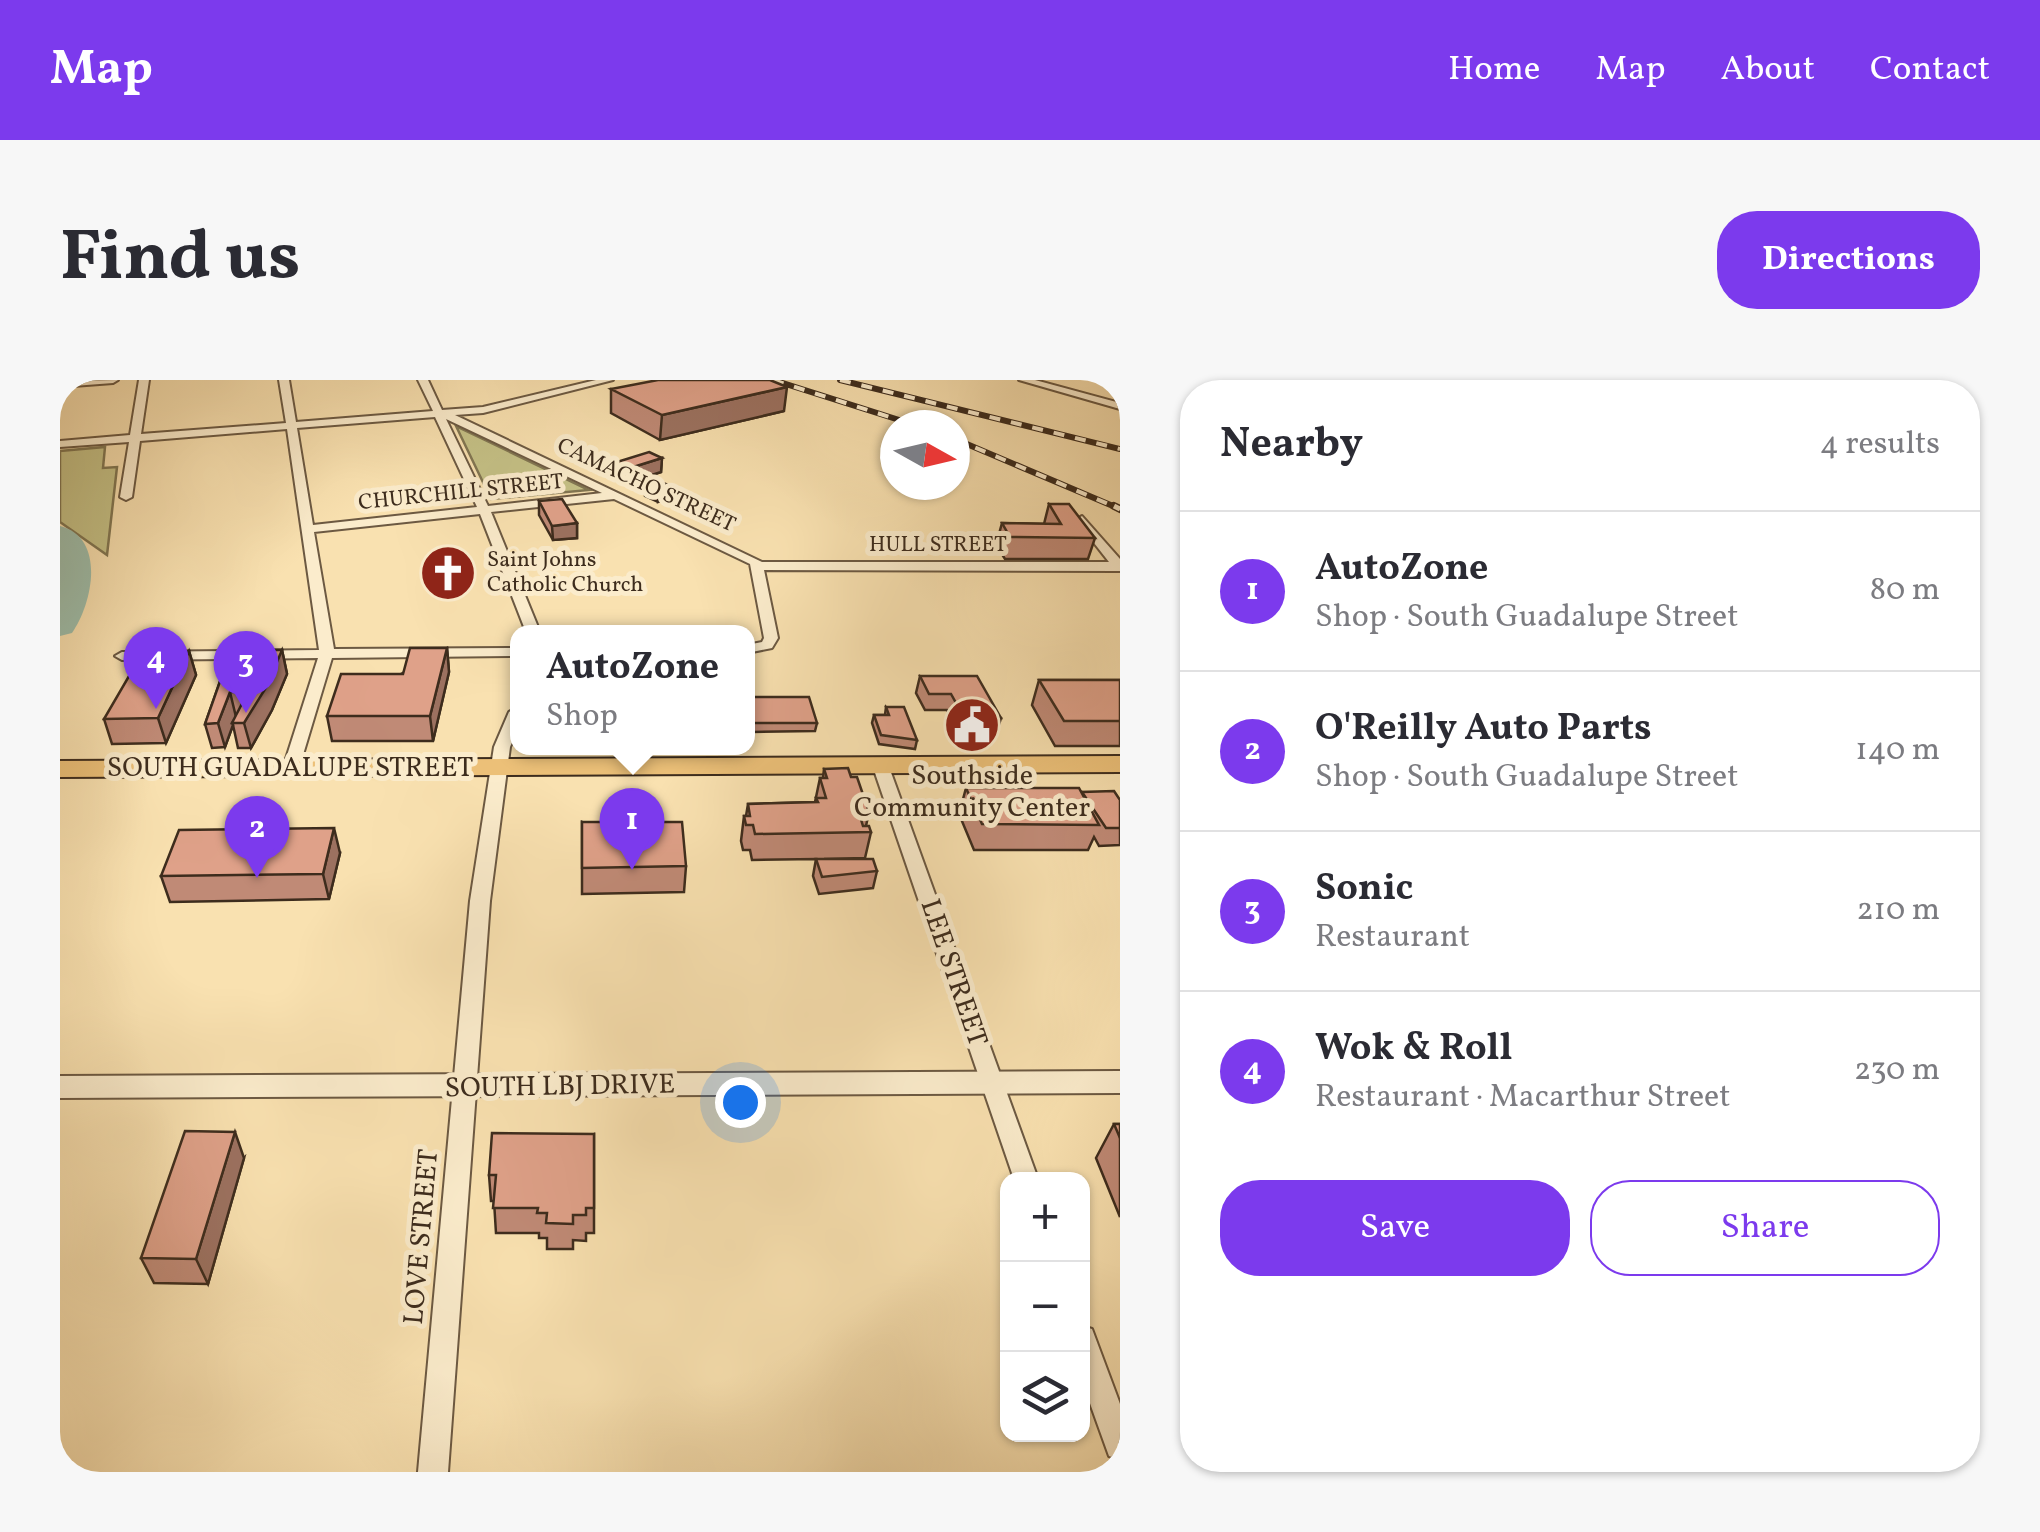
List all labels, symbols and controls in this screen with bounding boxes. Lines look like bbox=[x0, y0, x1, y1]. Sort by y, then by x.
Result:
text: Map bbox=[50, 37, 153, 104]
text: Home bbox=[1448, 46, 1540, 94]
text: Map bbox=[1595, 46, 1666, 94]
text: About bbox=[1721, 46, 1815, 94]
text: Contact bbox=[1870, 46, 1990, 94]
text: Find us bbox=[60, 211, 300, 309]
button: Directions bbox=[1717, 211, 1980, 309]
north arrow bbox=[880, 410, 970, 500]
text: Nearby bbox=[1220, 416, 1363, 475]
text: 4 results bbox=[1820, 423, 1940, 467]
street label: CAMACHO STREET bbox=[552, 431, 741, 541]
street label: CHURCHILL STREET bbox=[357, 467, 565, 519]
street label: HULL STREET bbox=[869, 530, 1007, 561]
church icon: Saint Johns Catholic Church bbox=[418, 543, 478, 603]
text: AutoZone bbox=[1315, 543, 1488, 596]
place label: Saint Johns Catholic Church bbox=[487, 545, 643, 601]
text: 1 bbox=[1246, 569, 1259, 613]
text: 80 m bbox=[1870, 569, 1940, 613]
text: Shop · South Guadalupe Street bbox=[1315, 596, 1738, 640]
popup bbox=[510, 625, 755, 755]
pin: 4 bbox=[124, 626, 188, 709]
pin: 3 bbox=[214, 630, 278, 713]
text: AutoZone bbox=[546, 642, 719, 695]
text: Shop bbox=[546, 695, 618, 739]
public building icon: Southside Community Center bbox=[942, 695, 1002, 755]
text: O'Reilly Auto Parts bbox=[1315, 703, 1652, 756]
text: 2 bbox=[1244, 729, 1261, 773]
text: 140 m bbox=[1855, 729, 1940, 773]
street label: SOUTH GUADALUPE STREET bbox=[107, 749, 473, 788]
text: Shop · South Guadalupe Street bbox=[1315, 756, 1738, 800]
place label: Southside Community Center bbox=[854, 757, 1090, 828]
pin: 1 bbox=[600, 788, 664, 870]
pin: 2 bbox=[224, 796, 290, 878]
text: Sonic bbox=[1315, 863, 1413, 916]
text: 3 bbox=[1244, 889, 1261, 933]
text: 210 m bbox=[1856, 889, 1940, 933]
street label: LEE STREET bbox=[910, 894, 996, 1052]
text: Restaurant bbox=[1315, 916, 1470, 960]
text: Wok & Roll bbox=[1315, 1023, 1512, 1076]
text: 4 bbox=[1243, 1049, 1262, 1093]
text: 230 m bbox=[1854, 1049, 1940, 1093]
street label: SOUTH LBJ DRIVE bbox=[444, 1065, 676, 1109]
text: Restaurant · Macarthur Street bbox=[1315, 1076, 1731, 1120]
your location bbox=[715, 1077, 766, 1128]
street label: LOVE STREET bbox=[395, 1148, 449, 1326]
map controls bbox=[1000, 1172, 1090, 1442]
button: + bbox=[1000, 1172, 1090, 1262]
button: Save bbox=[1220, 1180, 1570, 1276]
button: Share bbox=[1590, 1180, 1940, 1276]
button: − bbox=[1000, 1262, 1090, 1352]
button: layers bbox=[1000, 1352, 1090, 1442]

